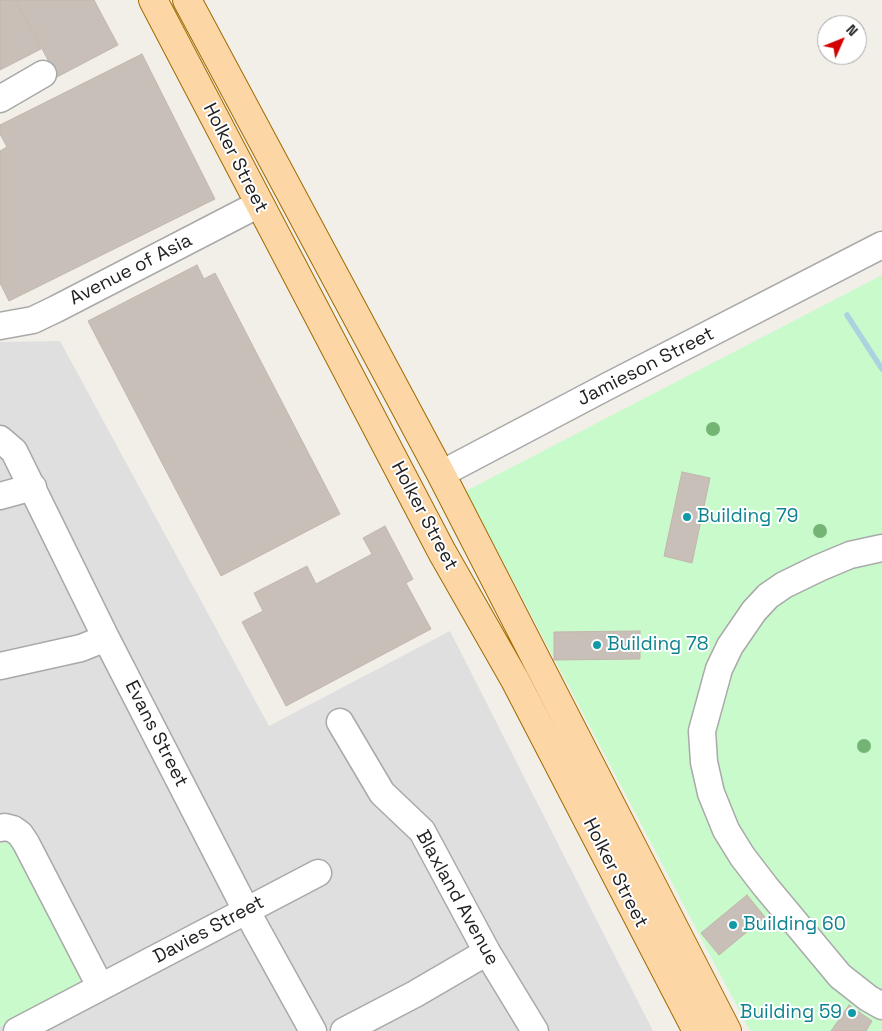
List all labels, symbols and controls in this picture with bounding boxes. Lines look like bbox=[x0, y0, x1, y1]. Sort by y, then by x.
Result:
north arrow bbox=[817, 15, 867, 65]
text: N bbox=[842, 21, 862, 40]
street label: Holker Street bbox=[198, 99, 272, 217]
street label: Avenue of Asia bbox=[66, 229, 196, 311]
street label: Jamieson Street bbox=[574, 323, 718, 411]
street label: Holker Street bbox=[386, 458, 462, 574]
place label: Building 79 bbox=[697, 506, 798, 528]
marker: Building 79 bbox=[681, 511, 693, 523]
place label: Building 78 bbox=[607, 634, 709, 656]
marker: Building 78 bbox=[591, 639, 603, 651]
street label: Evans Street bbox=[119, 677, 193, 791]
street label: Holker Street bbox=[578, 814, 652, 932]
street label: Blaxland Avenue bbox=[410, 827, 504, 969]
street label: Davies Street bbox=[150, 891, 268, 969]
place label: Building 60 bbox=[743, 914, 846, 936]
marker: Building 60 bbox=[727, 919, 739, 931]
place label: Building 59 bbox=[740, 1002, 842, 1024]
marker: Building 59 bbox=[846, 1007, 858, 1019]

